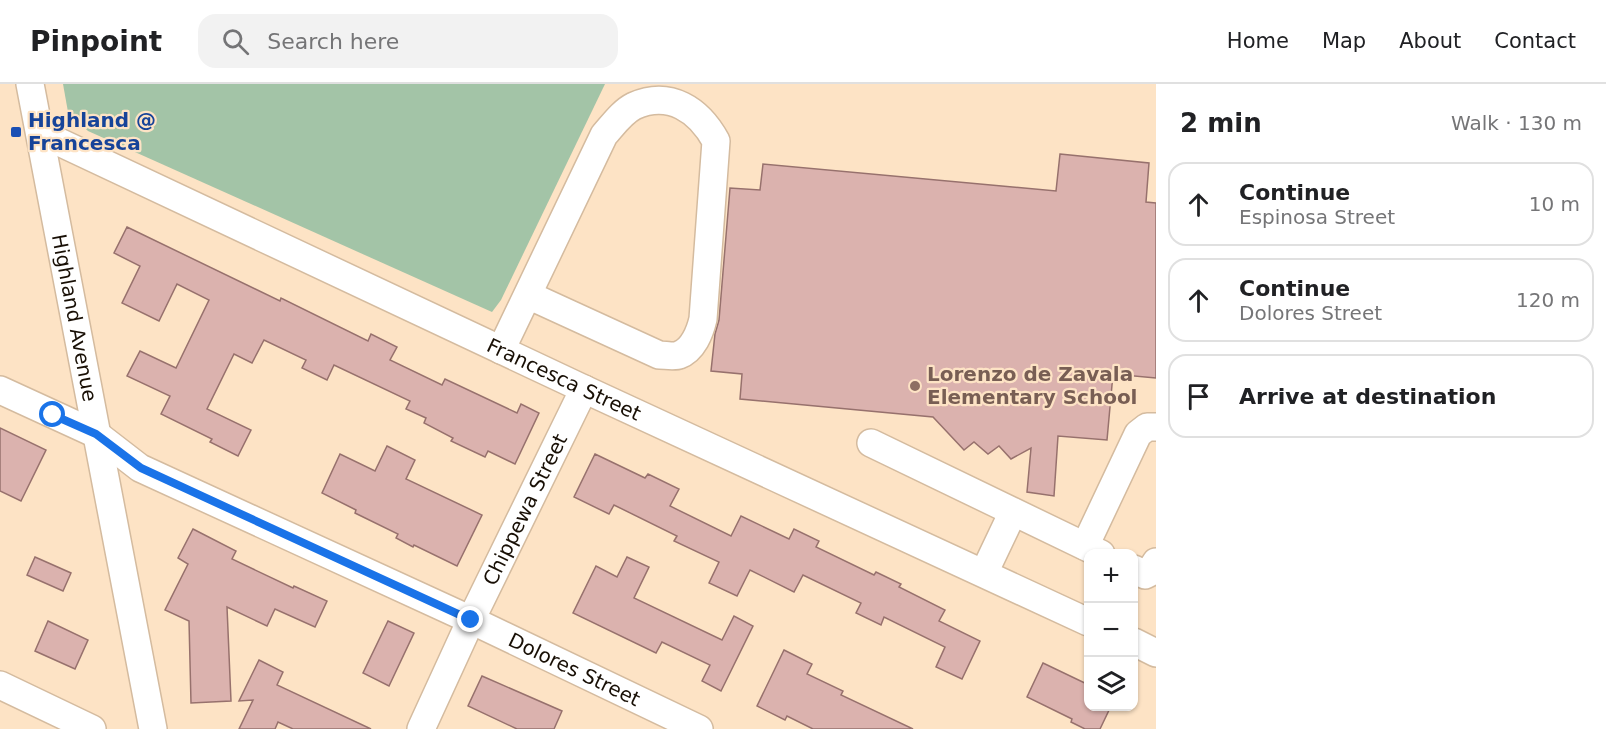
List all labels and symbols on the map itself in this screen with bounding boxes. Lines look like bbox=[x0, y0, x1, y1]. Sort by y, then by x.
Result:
place label: Highland @ Francesca bbox=[28, 108, 156, 155]
marker: Highland @ Francesca bbox=[9, 125, 23, 139]
street label: Highland Avenue bbox=[47, 232, 102, 403]
street label: Francesca Street bbox=[483, 333, 645, 426]
place label: Lorenzo de Zavala Elementary School bbox=[927, 362, 1137, 409]
marker: Lorenzo de Zavala Elementary School bbox=[908, 379, 922, 393]
route start bbox=[39, 401, 65, 427]
street label: Chippewa Street bbox=[478, 430, 572, 589]
route end bbox=[457, 606, 483, 632]
street label: Dolores Street bbox=[505, 628, 644, 711]

